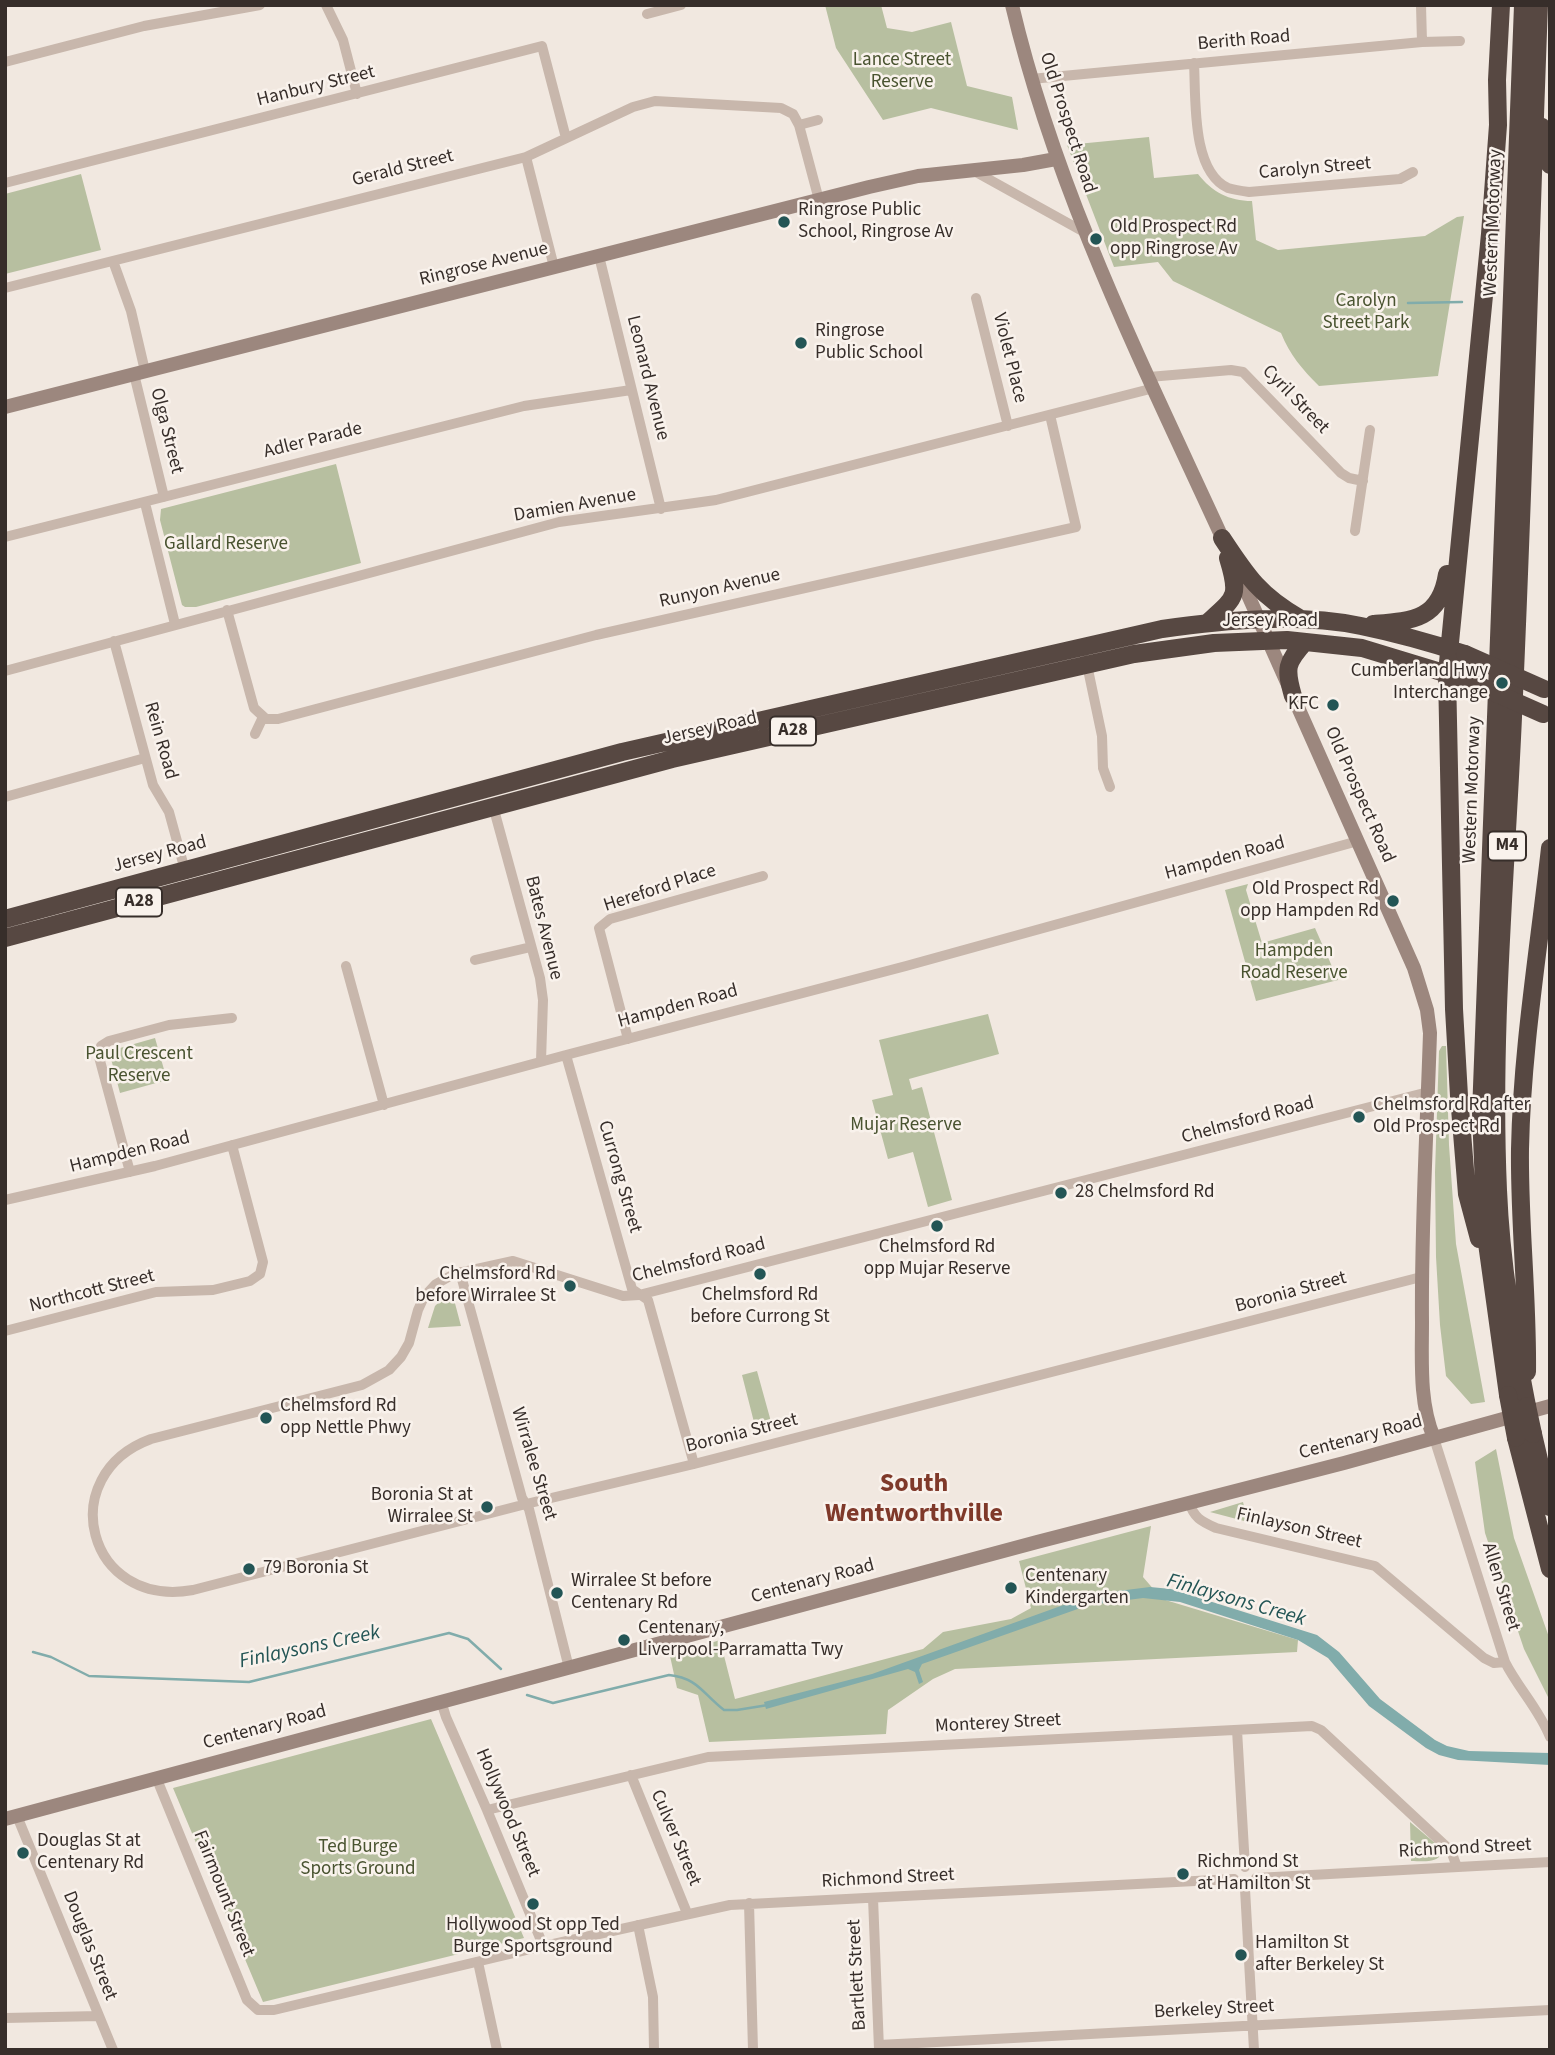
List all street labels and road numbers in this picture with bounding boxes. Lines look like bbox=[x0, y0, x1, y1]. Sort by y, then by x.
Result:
street label: Berith Road bbox=[1197, 26, 1291, 56]
street label: Old Prospect Road bbox=[1034, 50, 1100, 196]
street label: Hanbury Street bbox=[255, 61, 377, 113]
street label: Gerald Street bbox=[350, 145, 456, 193]
street label: Western Motorway bbox=[1480, 149, 1508, 297]
street label: Carolyn Street bbox=[1258, 153, 1372, 185]
street label: Ringrose Avenue bbox=[417, 238, 551, 292]
street label: Violet Place bbox=[987, 311, 1031, 405]
street label: Leonard Avenue bbox=[620, 313, 674, 443]
street label: Cyril Street bbox=[1257, 361, 1333, 439]
street label: Olga Street bbox=[144, 386, 188, 476]
street label: Adler Parade bbox=[261, 418, 365, 464]
street label: Damien Avenue bbox=[512, 484, 638, 528]
street label: Runyon Avenue bbox=[657, 564, 783, 614]
street label: Jersey Road bbox=[1222, 611, 1318, 633]
street label: Rein Road bbox=[138, 700, 182, 782]
street label: Jersey Road bbox=[661, 707, 759, 751]
road number: A28 bbox=[770, 716, 816, 746]
street label: Western Motorway bbox=[1459, 716, 1487, 864]
street label: Old Prospect Road bbox=[1319, 723, 1399, 867]
street label: Jersey Road bbox=[111, 832, 209, 878]
street label: Hampden Road bbox=[1163, 832, 1287, 886]
road number: M4 bbox=[1488, 832, 1526, 860]
street label: Hereford Place bbox=[601, 860, 719, 918]
street label: Bates Avenue bbox=[519, 874, 567, 982]
road number: A28 bbox=[116, 888, 162, 917]
street label: Hampden Road bbox=[616, 980, 740, 1034]
street label: Chelmsford Road bbox=[1179, 1092, 1317, 1150]
street label: Currong Street bbox=[592, 1118, 646, 1236]
street label: Hampden Road bbox=[67, 1127, 193, 1179]
street label: Chelmsford Road bbox=[630, 1233, 768, 1289]
street label: Northcott Street bbox=[27, 1265, 157, 1319]
street label: Boronia Street bbox=[1233, 1267, 1349, 1319]
street label: Wirralee Street bbox=[505, 1405, 561, 1523]
street label: Boronia Street bbox=[684, 1409, 800, 1459]
street label: Centenary Road bbox=[1297, 1411, 1425, 1465]
street label: Finlayson Street bbox=[1234, 1504, 1364, 1554]
street label: Allen Street bbox=[1476, 1540, 1524, 1634]
street label: Centenary Road bbox=[749, 1555, 877, 1609]
street label: Centenary Road bbox=[201, 1701, 329, 1755]
street label: Monterey Street bbox=[934, 1709, 1062, 1739]
street label: Hollywood Street bbox=[470, 1745, 544, 1881]
street label: Culver Street bbox=[645, 1787, 705, 1889]
street label: Fairmount Street bbox=[187, 1828, 259, 1960]
street label: Richmond Street bbox=[1398, 1834, 1532, 1864]
street label: Richmond Street bbox=[821, 1864, 955, 1894]
street label: Douglas Street bbox=[57, 1888, 121, 2004]
street label: Bartlett Street bbox=[844, 1919, 872, 2031]
street label: Berkeley Street bbox=[1153, 1995, 1275, 2025]

